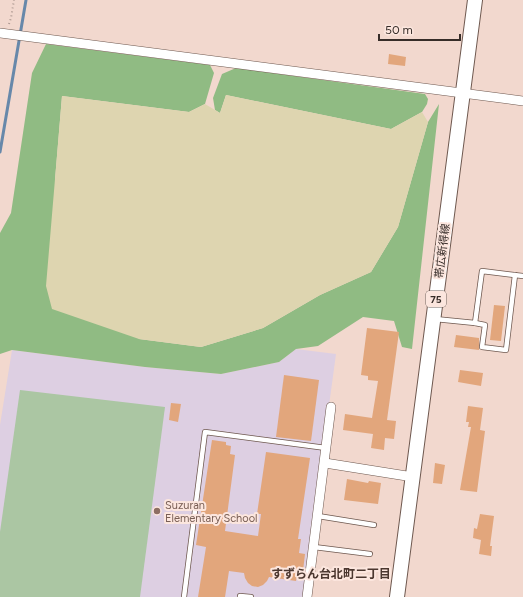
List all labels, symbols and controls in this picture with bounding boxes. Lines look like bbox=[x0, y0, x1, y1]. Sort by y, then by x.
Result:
scale bar bbox=[379, 16, 460, 42]
text: 50 m bbox=[385, 23, 413, 37]
street label: 帯広新得線 bbox=[433, 223, 452, 279]
road number: 75 bbox=[426, 291, 446, 307]
place label: Suzuran Elementary School bbox=[165, 499, 257, 525]
marker: Suzuran Elementary School bbox=[152, 506, 162, 516]
district label: すずらん台北町二丁目 bbox=[271, 567, 391, 581]

